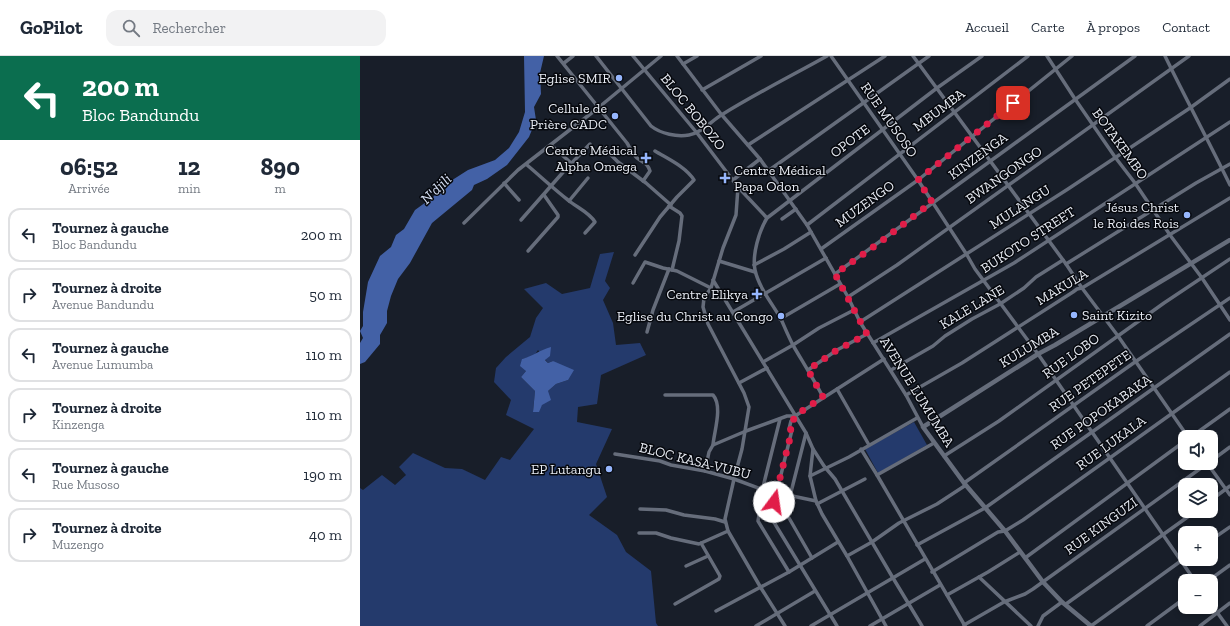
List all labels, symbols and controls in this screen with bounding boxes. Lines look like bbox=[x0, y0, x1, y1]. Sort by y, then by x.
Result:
search box bbox=[106, 10, 386, 46]
text: GoPilot bbox=[20, 16, 82, 39]
icon: search bbox=[120, 17, 142, 39]
text: Rechercher bbox=[152, 19, 226, 37]
text: Accueil bbox=[965, 19, 1009, 36]
text: Carte bbox=[1031, 19, 1065, 36]
text: À propos bbox=[1087, 19, 1140, 36]
text: Contact bbox=[1162, 19, 1210, 36]
text: 200 m bbox=[82, 70, 159, 103]
place label: Eglise SMIR bbox=[539, 70, 611, 87]
street label: BLOC BOBOZO bbox=[657, 70, 729, 154]
icon: left bbox=[16, 72, 68, 124]
marker: Eglise SMIR bbox=[614, 73, 624, 83]
street label: RUE MUSOSO bbox=[857, 79, 921, 161]
street label: MBUMBA bbox=[910, 84, 969, 135]
pin bbox=[996, 86, 1030, 120]
icon: arrive bbox=[1002, 92, 1024, 114]
place label: Cellule de Prière CADC bbox=[530, 100, 607, 133]
text: Bloc Bandundu bbox=[82, 104, 199, 126]
street label: BOTAKEMBO bbox=[1088, 105, 1152, 183]
marker: Cellule de Prière CADC bbox=[610, 111, 620, 121]
street label: OPOTE bbox=[827, 121, 873, 161]
street label: KINZENGA bbox=[945, 128, 1012, 183]
place label: Centre Médical Alpha Omega bbox=[545, 142, 637, 175]
street label: BWANGONGO bbox=[962, 142, 1046, 208]
text: 06:52 bbox=[60, 152, 118, 181]
text: 12 bbox=[178, 152, 201, 181]
text: 890 bbox=[260, 152, 300, 181]
marker: Centre Médical Alpha Omega bbox=[640, 152, 652, 164]
place label: Centre Médical Papa Odon bbox=[734, 162, 826, 195]
water label: N'djili bbox=[417, 170, 455, 208]
marker: Centre Médical Papa Odon bbox=[719, 172, 731, 184]
street label: MUZENGO bbox=[832, 177, 898, 231]
text: Arrivée bbox=[68, 181, 110, 196]
text: min bbox=[178, 181, 200, 196]
text: m bbox=[275, 181, 286, 196]
street label: MULANGU bbox=[986, 181, 1054, 233]
place label: Jésus Christ le Roi des Rois bbox=[1093, 199, 1180, 232]
street label: BUKOTO STREET bbox=[978, 203, 1079, 277]
marker: Jésus Christ le Roi des Rois bbox=[1182, 210, 1192, 220]
text: Tournez à gauche bbox=[52, 219, 169, 237]
icon: left bbox=[18, 224, 40, 246]
text: 200 m bbox=[301, 226, 342, 244]
text: Bloc Bandundu bbox=[52, 237, 137, 252]
street label: MAKULA bbox=[1033, 265, 1092, 309]
text: Tournez à droite bbox=[52, 279, 162, 297]
street label: KALE LANE bbox=[937, 281, 1007, 333]
icon: right bbox=[18, 284, 40, 306]
text: 50 m bbox=[309, 286, 342, 304]
place label: Centre Elikya bbox=[666, 286, 748, 303]
marker: Centre Elikya bbox=[751, 288, 763, 300]
text: Avenue Bandundu bbox=[52, 297, 154, 312]
place label: Saint Kizito bbox=[1082, 307, 1152, 324]
place label: Eglise du Christ au Congo bbox=[617, 308, 773, 325]
marker: Saint Kizito bbox=[1069, 310, 1079, 320]
marker: Eglise du Christ au Congo bbox=[776, 311, 786, 321]
street label: KULUMBA bbox=[996, 322, 1062, 371]
street label: RUE LOBO bbox=[1039, 330, 1103, 382]
street label: AVENUE LUMUMBA bbox=[876, 334, 958, 451]
text: Tournez à gauche bbox=[52, 339, 169, 357]
icon: left bbox=[18, 344, 40, 366]
text: 110 m bbox=[305, 346, 342, 364]
street label: RUE PETEPETE bbox=[1046, 346, 1134, 416]
text: Avenue Lumumba bbox=[52, 357, 153, 372]
street label: RUE POPOKABAKA bbox=[1047, 370, 1156, 453]
text: Tournez à droite bbox=[52, 399, 162, 417]
icon: right bbox=[18, 404, 40, 426]
text: 110 m bbox=[305, 406, 342, 424]
street label: RUE LUKALA bbox=[1073, 411, 1150, 474]
text: Kinzenga bbox=[52, 417, 104, 432]
map controls bbox=[1178, 430, 1218, 614]
button: sound bbox=[1178, 430, 1218, 470]
street label: BLOC KASA-VUBU bbox=[638, 439, 752, 483]
text: Tournez à gauche bbox=[52, 459, 169, 477]
place label: EP Lutangu bbox=[531, 461, 601, 478]
icon: left bbox=[18, 464, 40, 486]
marker: EP Lutangu bbox=[604, 464, 614, 474]
text: 190 m bbox=[303, 466, 342, 484]
text: Rue Musoso bbox=[52, 477, 120, 492]
button: layers bbox=[1178, 478, 1218, 518]
position arrow bbox=[753, 481, 795, 523]
street label: RUE KINGUZI bbox=[1061, 494, 1141, 558]
text: Tournez à droite bbox=[52, 519, 162, 537]
icon: right bbox=[18, 524, 40, 546]
text: 40 m bbox=[309, 526, 342, 544]
button: + bbox=[1178, 526, 1218, 566]
text: Muzengo bbox=[52, 537, 104, 552]
button: − bbox=[1178, 574, 1218, 614]

